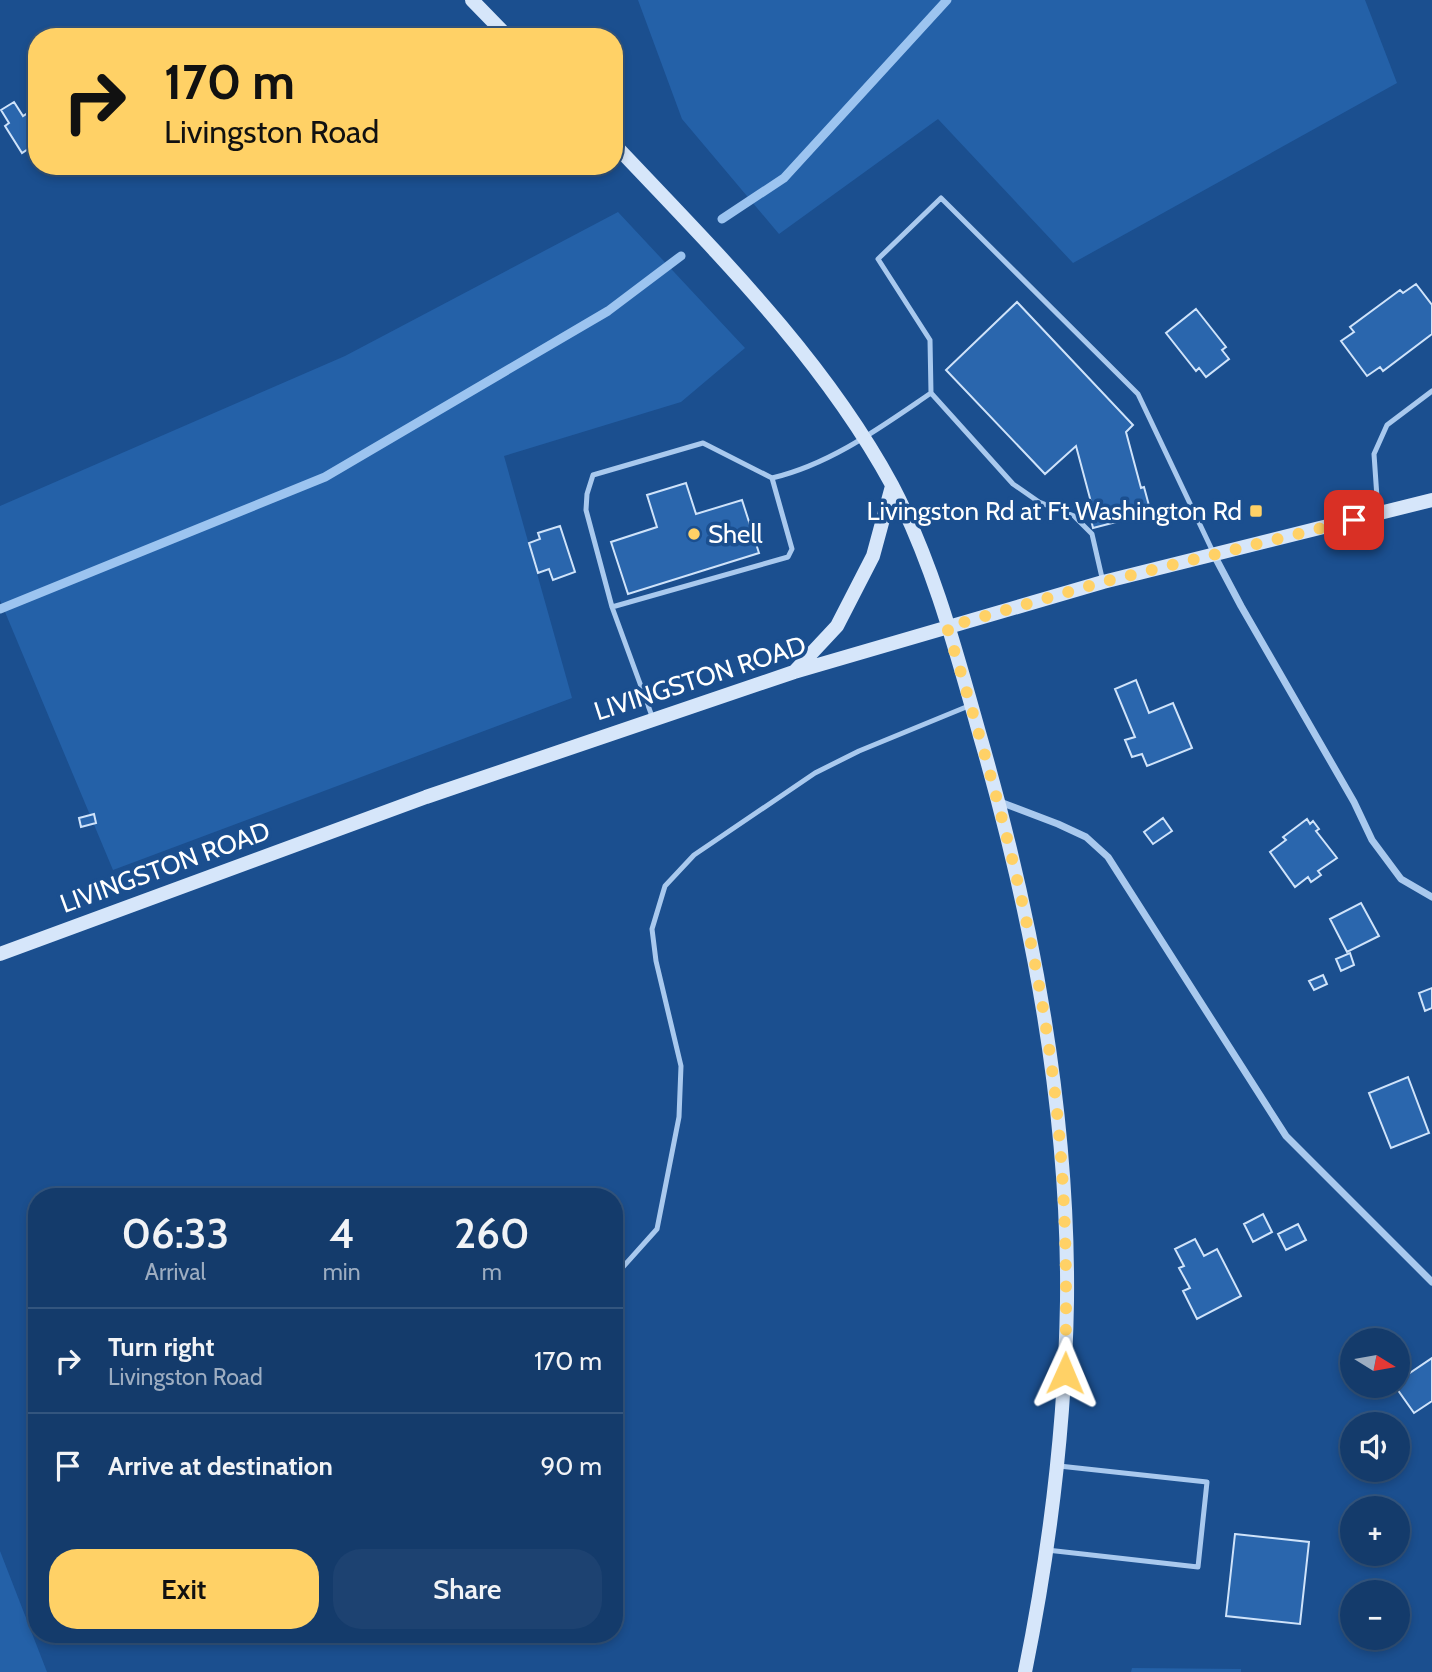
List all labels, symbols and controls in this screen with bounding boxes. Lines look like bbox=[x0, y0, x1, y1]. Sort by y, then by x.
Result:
text: 170 m bbox=[164, 52, 295, 111]
icon: right bbox=[49, 56, 140, 147]
text: Livingston Road bbox=[164, 112, 379, 151]
pin bbox=[1324, 490, 1384, 550]
place label: Livingston Rd at Ft Washington Rd bbox=[866, 495, 1242, 527]
icon: arrive bbox=[1335, 501, 1373, 539]
marker: Livingston Rd at Ft Washington Rd bbox=[1248, 503, 1264, 519]
place label: Shell bbox=[708, 518, 763, 550]
marker: Shell bbox=[686, 526, 702, 542]
street label: LIVINGSTON ROAD bbox=[590, 629, 810, 727]
street label: LIVINGSTON ROAD bbox=[56, 814, 274, 920]
text: 06:33 bbox=[122, 1207, 229, 1259]
text: 4 bbox=[329, 1207, 354, 1259]
text: 260 bbox=[454, 1207, 529, 1259]
text: Arrival bbox=[145, 1258, 206, 1286]
text: min bbox=[323, 1258, 361, 1286]
text: m bbox=[482, 1258, 502, 1286]
north arrow bbox=[1340, 1328, 1410, 1398]
map controls bbox=[1340, 1328, 1410, 1650]
text: Turn right bbox=[108, 1331, 214, 1363]
position arrow bbox=[1028, 1336, 1102, 1410]
icon: right bbox=[49, 1342, 87, 1380]
text: 170 m bbox=[534, 1345, 602, 1377]
text: Livingston Road bbox=[108, 1363, 263, 1391]
button: sound bbox=[1340, 1412, 1410, 1482]
icon: arrive bbox=[49, 1447, 87, 1485]
text: Arrive at destination bbox=[108, 1450, 333, 1482]
text: 90 m bbox=[540, 1450, 602, 1482]
button: + bbox=[1340, 1496, 1410, 1566]
button: Exit bbox=[49, 1549, 319, 1629]
button: Share bbox=[333, 1549, 602, 1629]
button: − bbox=[1340, 1580, 1410, 1650]

